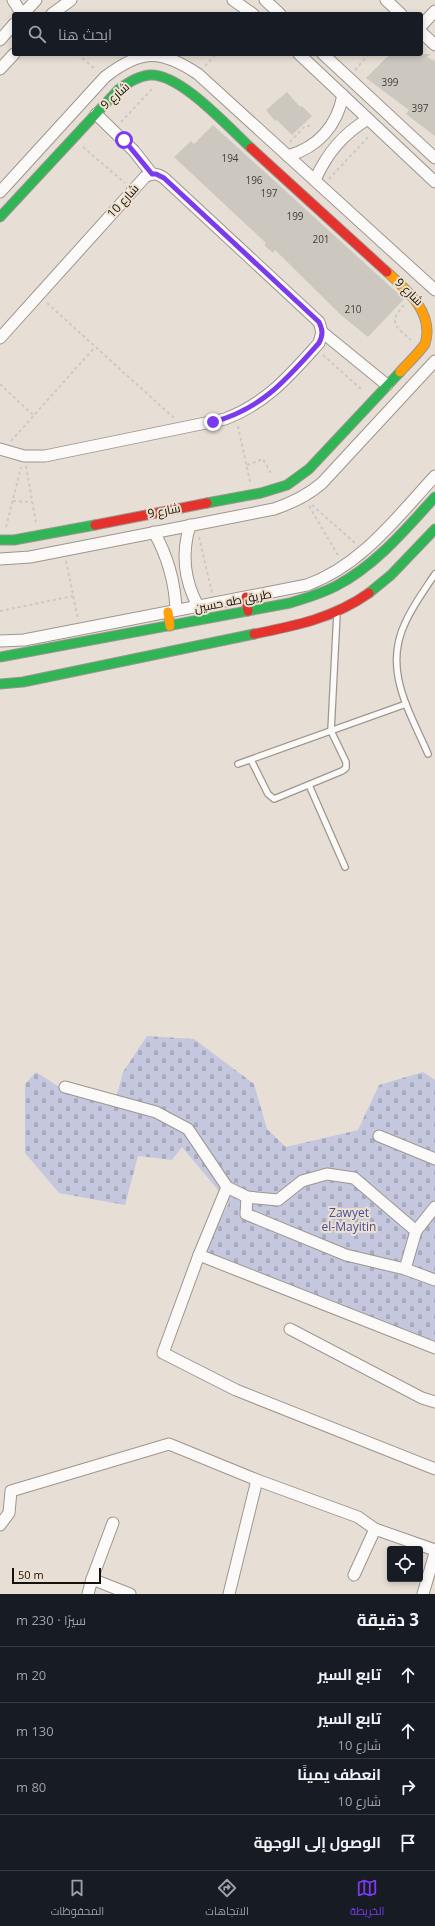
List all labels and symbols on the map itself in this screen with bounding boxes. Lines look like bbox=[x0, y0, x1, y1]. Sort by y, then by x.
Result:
house number: 399 bbox=[381, 75, 399, 89]
street label: شارع 9 bbox=[97, 78, 133, 113]
house number: 397 bbox=[411, 101, 429, 115]
route start bbox=[115, 131, 133, 149]
house number: 194 bbox=[221, 151, 239, 165]
house number: 196 bbox=[245, 173, 263, 187]
street label: شارع 10 bbox=[103, 180, 142, 221]
house number: 197 bbox=[260, 186, 278, 200]
house number: 199 bbox=[286, 209, 304, 223]
house number: 201 bbox=[312, 232, 330, 246]
street label: شارع 9 bbox=[391, 274, 427, 309]
house number: 210 bbox=[344, 302, 362, 316]
route end bbox=[204, 413, 222, 431]
street label: شارع 9 bbox=[146, 499, 182, 522]
street label: طريق طه حسين bbox=[193, 585, 273, 616]
park label: Zawyet el-Mayitin bbox=[322, 1204, 376, 1235]
scale bar bbox=[12, 1566, 101, 1585]

